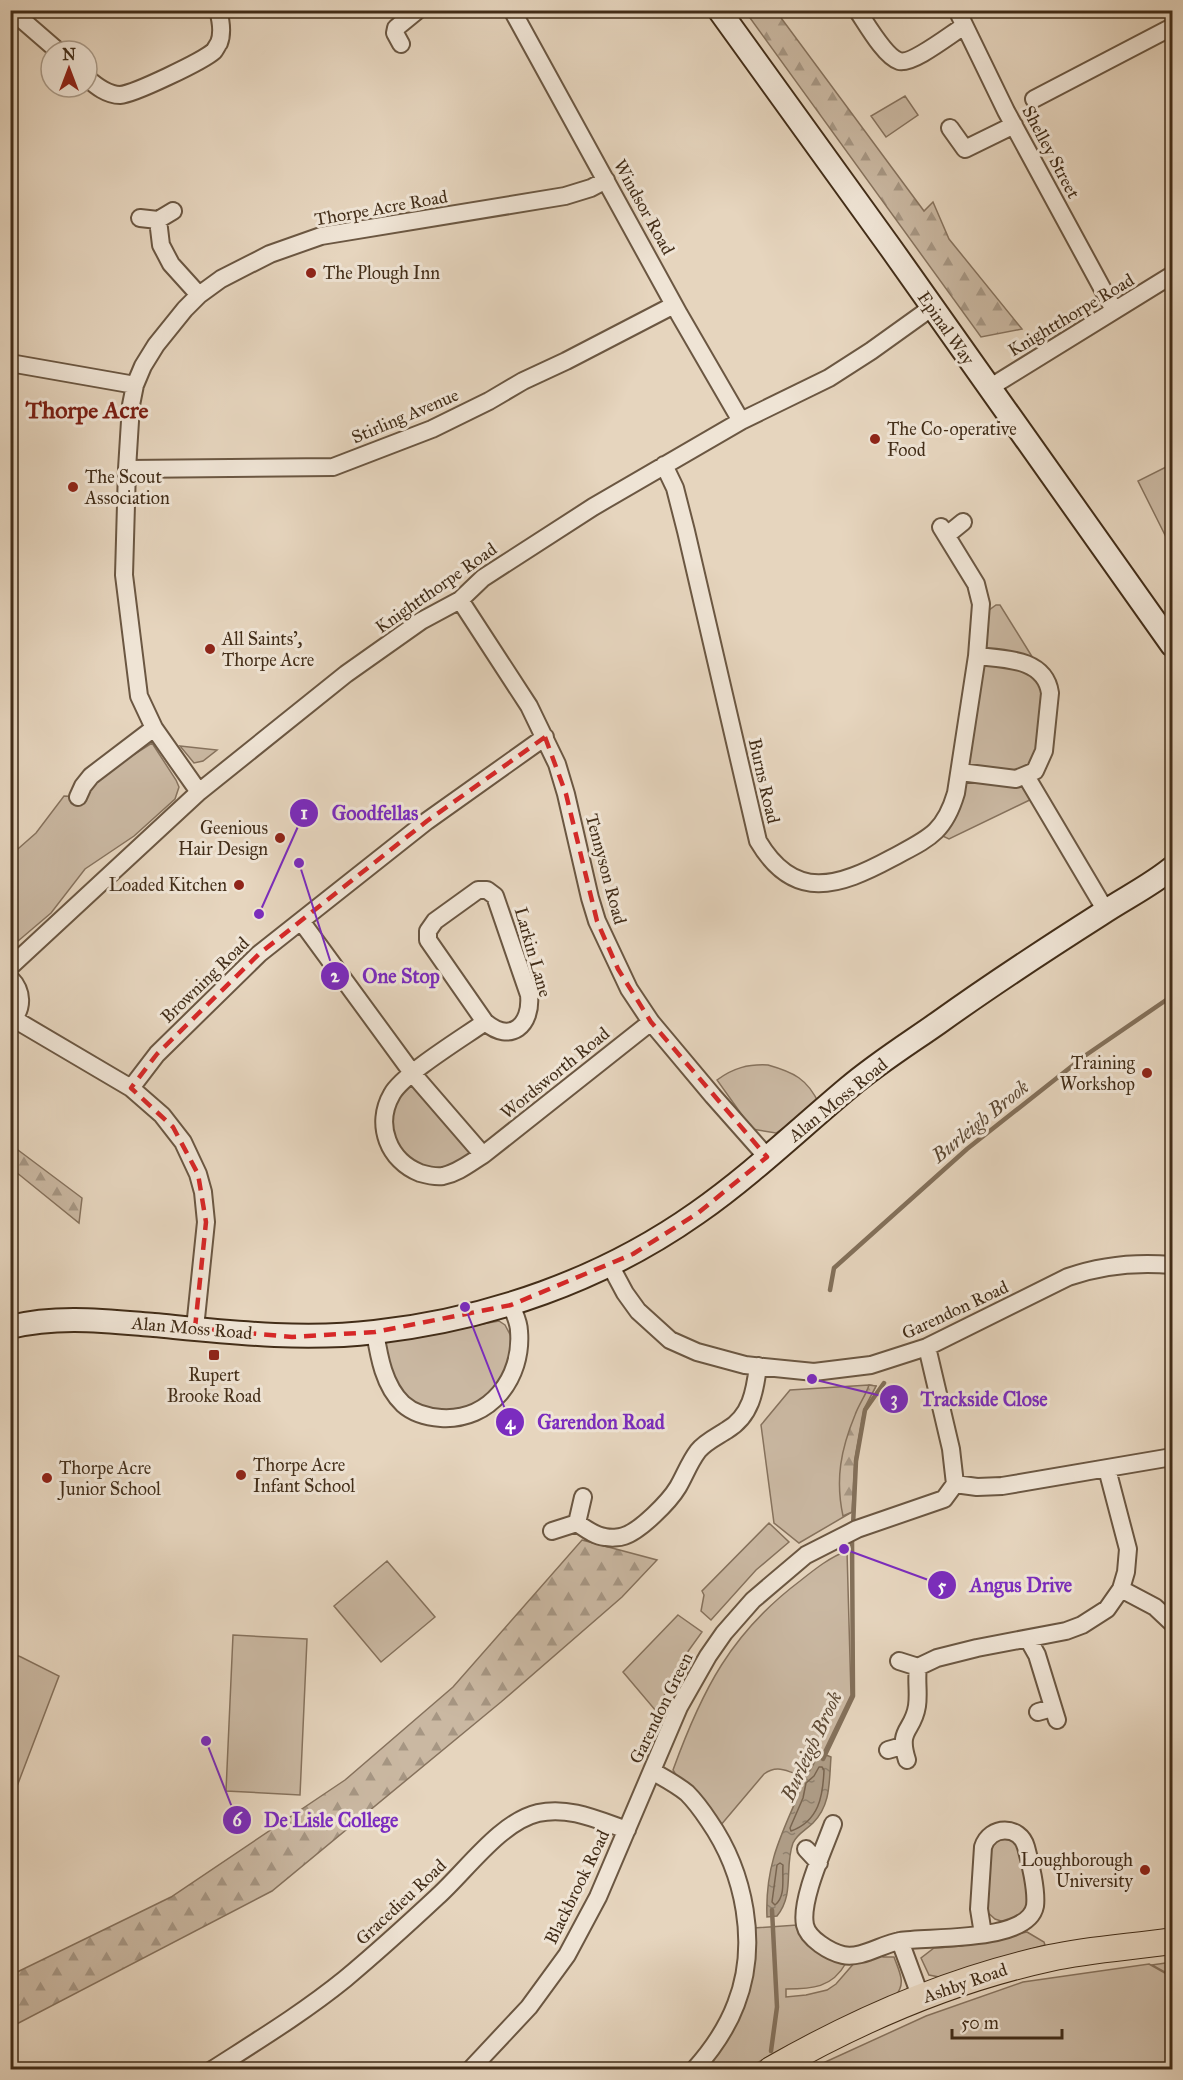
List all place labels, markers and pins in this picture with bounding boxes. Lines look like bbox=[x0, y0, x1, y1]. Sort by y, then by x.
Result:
place label: The Plough Inn bbox=[323, 262, 440, 285]
marker: The Plough Inn bbox=[304, 266, 318, 280]
place label: The Co-operative Food bbox=[887, 418, 1017, 461]
marker: The Co-operative Food bbox=[868, 432, 882, 446]
place label: The Scout Association bbox=[84, 466, 170, 509]
marker: The Scout Association bbox=[66, 480, 80, 494]
place label: All Saints', Thorpe Acre bbox=[221, 628, 314, 671]
marker: All Saints', Thorpe Acre bbox=[203, 642, 217, 656]
callout: Goodfellas bbox=[289, 794, 430, 832]
place label: Geenious Hair Design bbox=[178, 817, 268, 861]
marker: Geenious Hair Design bbox=[273, 831, 287, 845]
place label: Loaded Kitchen bbox=[109, 874, 227, 896]
marker: Loaded Kitchen bbox=[232, 878, 246, 892]
callout: One Stop bbox=[320, 957, 452, 995]
place label: Training Workshop bbox=[1060, 1052, 1136, 1095]
marker: Training Workshop bbox=[1140, 1066, 1154, 1080]
marker: Rupert Brooke Road bbox=[207, 1348, 221, 1362]
place label: Rupert Brooke Road bbox=[167, 1364, 261, 1407]
callout: Trackside Close bbox=[879, 1380, 1060, 1418]
callout: Garendon Road bbox=[495, 1403, 677, 1441]
place label: Thorpe Acre Infant School bbox=[253, 1454, 355, 1497]
place label: Thorpe Acre Junior School bbox=[57, 1457, 161, 1501]
marker: Thorpe Acre Infant School bbox=[234, 1468, 248, 1482]
marker: Thorpe Acre Junior School bbox=[40, 1471, 54, 1485]
callout: Angus Drive bbox=[927, 1566, 1084, 1604]
callout: De Lisle College bbox=[222, 1801, 410, 1839]
place label: Loughborough University bbox=[1021, 1849, 1134, 1892]
marker: Loughborough University bbox=[1138, 1863, 1152, 1877]

